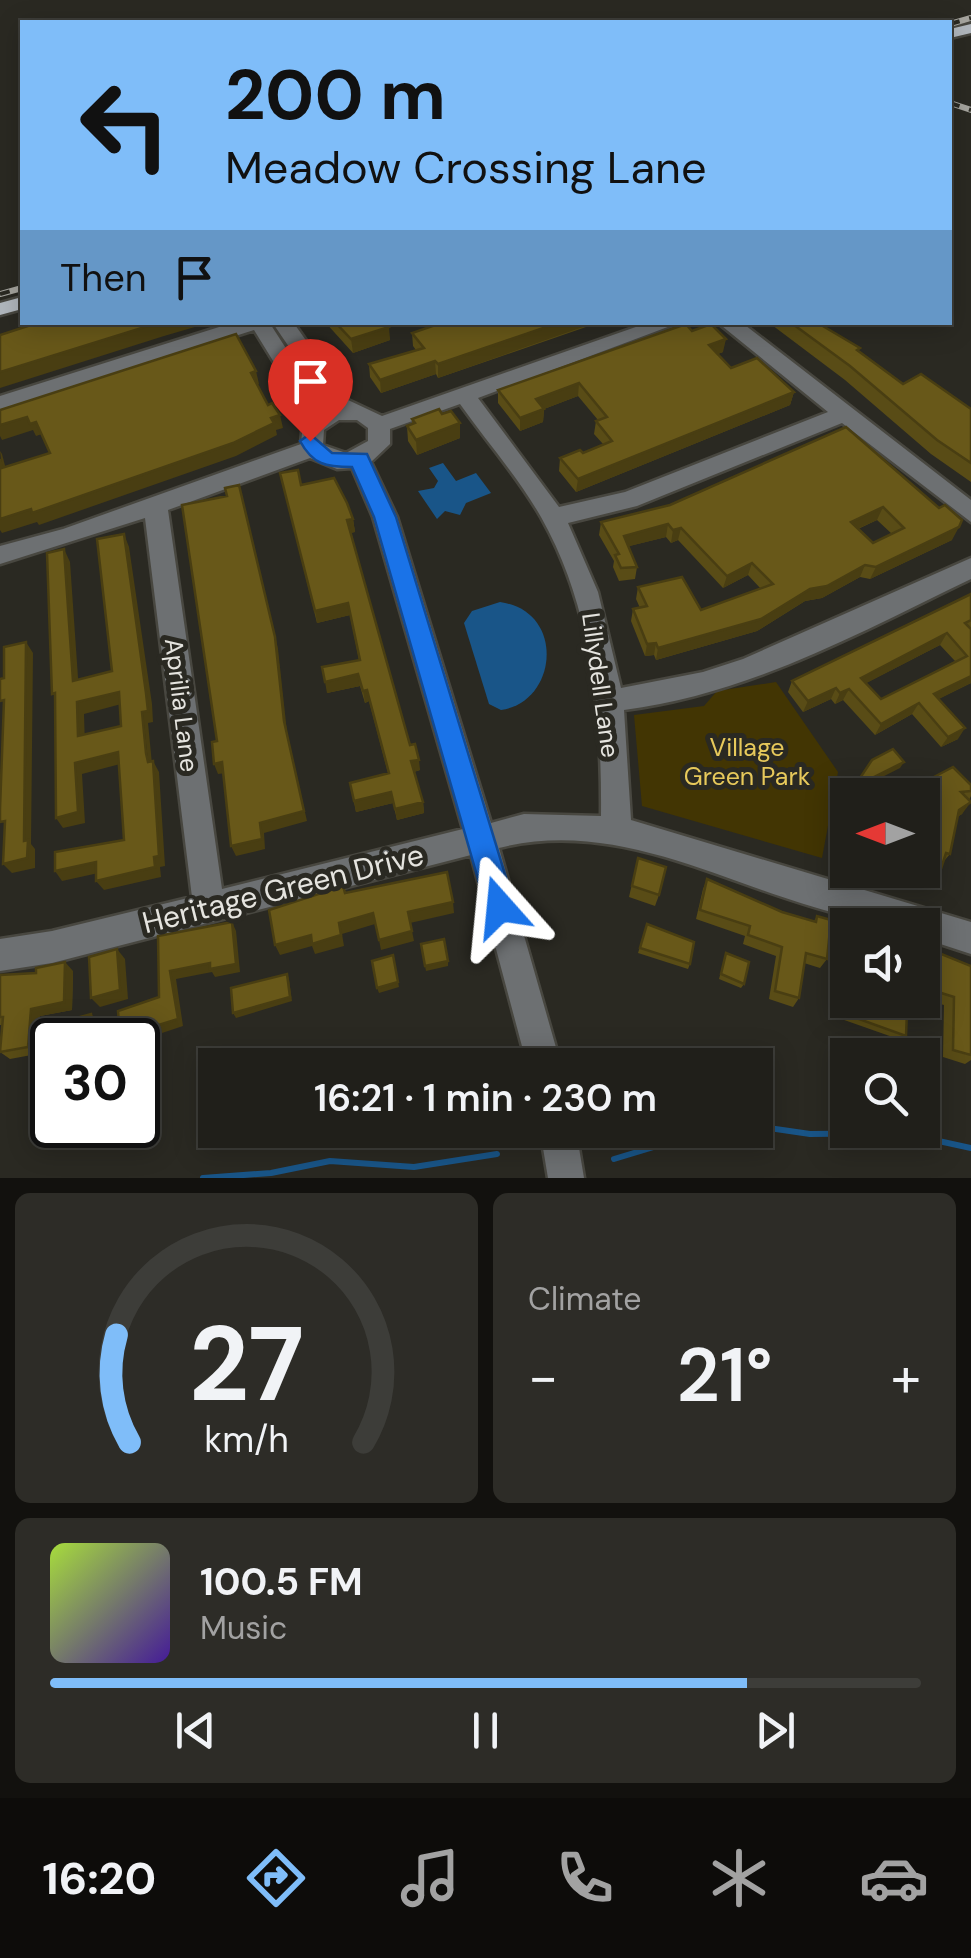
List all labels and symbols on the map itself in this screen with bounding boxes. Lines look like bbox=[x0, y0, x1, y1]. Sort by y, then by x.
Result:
pin bbox=[268, 339, 353, 442]
street label: Lillydell Lane bbox=[574, 610, 627, 760]
street label: Aprilia Lane bbox=[157, 636, 206, 774]
park label: Village Green Park bbox=[684, 731, 811, 793]
north arrow bbox=[830, 778, 940, 888]
street label: Heritage Green Drive bbox=[138, 835, 428, 942]
position arrow bbox=[448, 855, 552, 959]
speed limit sign: 30 bbox=[30, 1018, 160, 1148]

